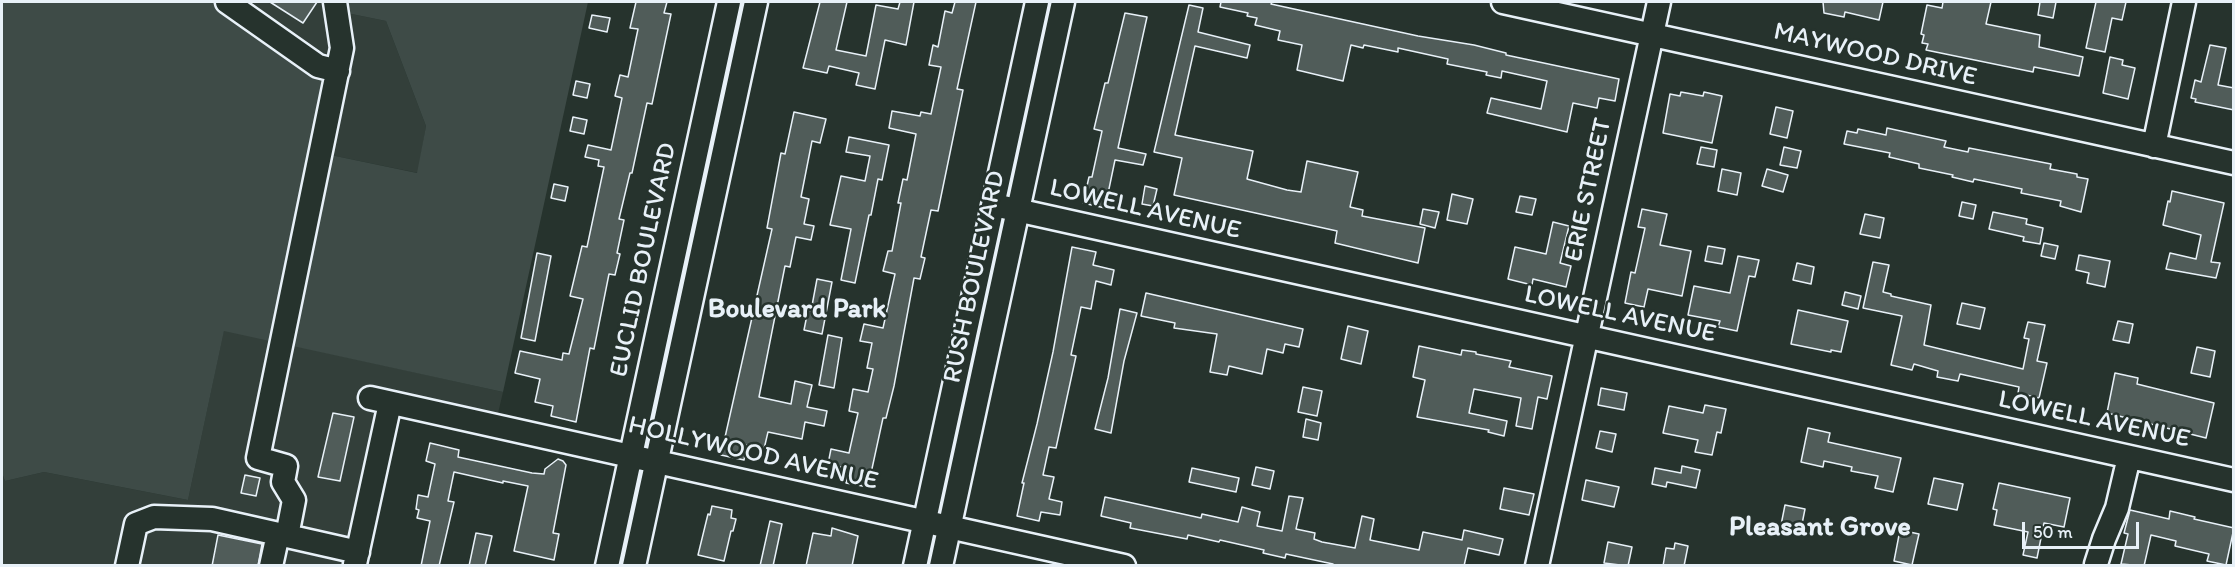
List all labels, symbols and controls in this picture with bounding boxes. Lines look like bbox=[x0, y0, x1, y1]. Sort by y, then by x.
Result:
street label: MAYWOOD DRIVE bbox=[1770, 16, 1980, 94]
street label: ERIE STREET bbox=[1559, 115, 1619, 265]
street label: EUCLID BOULEVARD bbox=[604, 140, 684, 380]
street label: RUSH BOULEVARD bbox=[937, 168, 1013, 386]
street label: LOWELL AVENUE bbox=[1046, 173, 1244, 247]
street label: LOWELL AVENUE bbox=[1521, 279, 1719, 351]
district label: Boulevard Park bbox=[708, 294, 886, 326]
street label: LOWELL AVENUE bbox=[1995, 384, 2193, 456]
street label: HOLLYWOOD AVENUE bbox=[625, 410, 881, 498]
scale bar bbox=[2025, 510, 2142, 548]
district label: Pleasant Grove bbox=[1729, 511, 1911, 545]
text: 50 m bbox=[2033, 521, 2073, 543]

